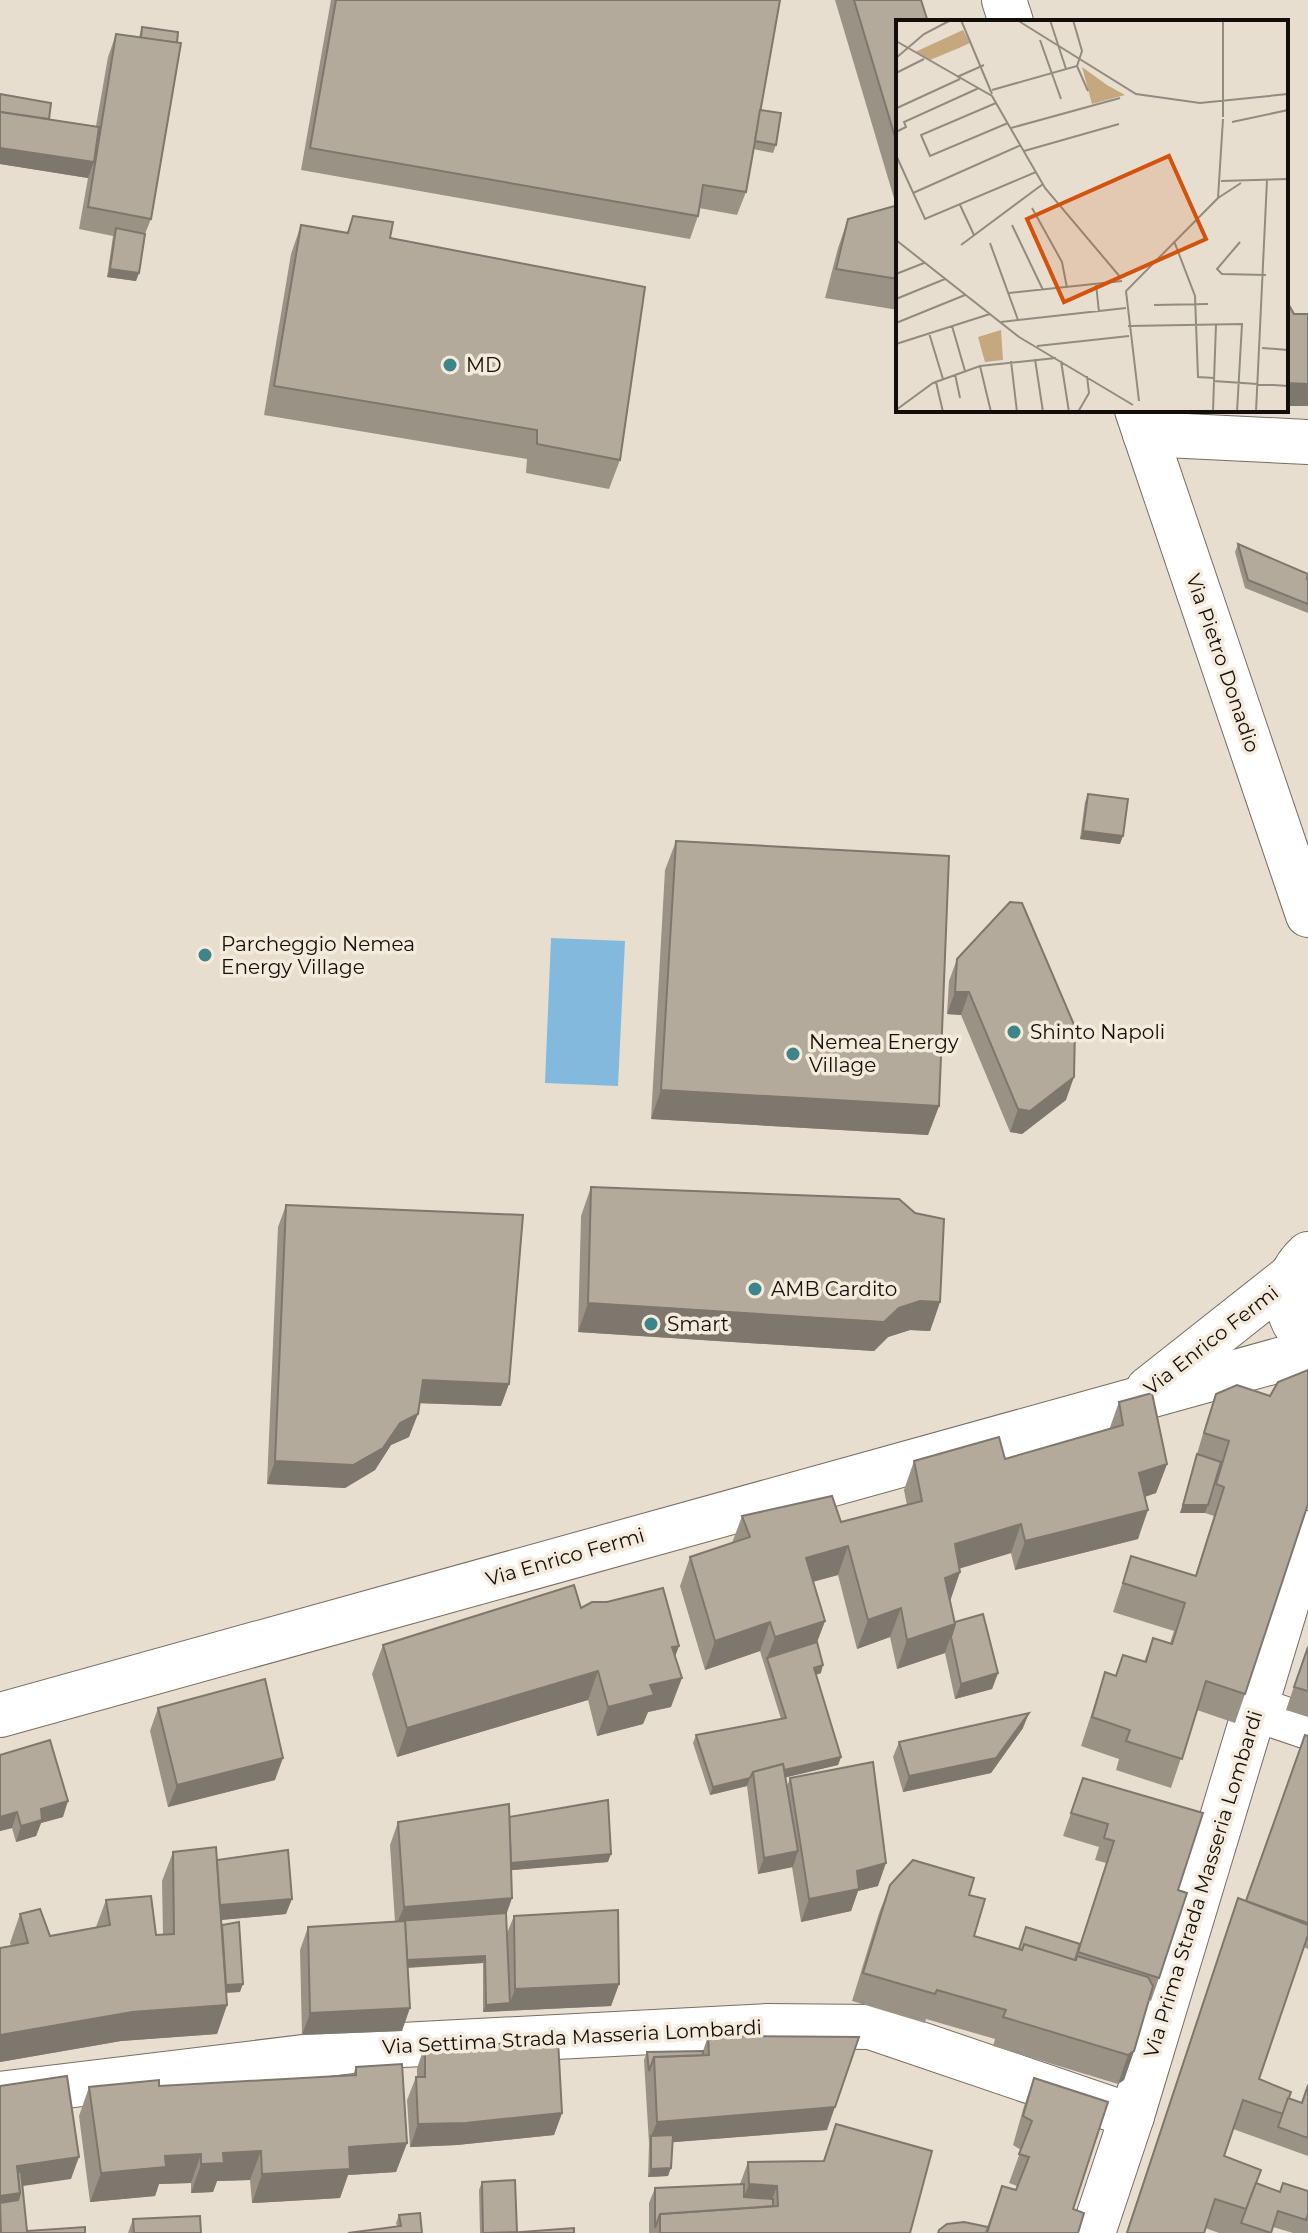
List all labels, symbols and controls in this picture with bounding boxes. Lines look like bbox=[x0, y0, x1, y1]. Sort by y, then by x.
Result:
inset map bbox=[896, 20, 1288, 412]
place label: MD bbox=[466, 353, 502, 377]
marker: MD bbox=[441, 356, 459, 374]
street label: Via Pietro Donadio bbox=[1181, 571, 1265, 755]
place label: Parcheggio Nemea Energy Village bbox=[221, 932, 415, 979]
marker: Parcheggio Nemea Energy Village bbox=[196, 946, 214, 964]
place label: Shinto Napoli bbox=[1030, 1020, 1165, 1044]
marker: Shinto Napoli bbox=[1005, 1023, 1023, 1041]
place label: Nemea Energy Village bbox=[809, 1030, 959, 1077]
marker: Nemea Energy Village bbox=[784, 1045, 802, 1063]
place label: AMB Cardito bbox=[771, 1277, 897, 1301]
marker: AMB Cardito bbox=[746, 1280, 764, 1298]
street label: Via Enrico Fermi bbox=[1139, 1280, 1283, 1400]
place label: Smart bbox=[667, 1312, 729, 1336]
marker: Smart bbox=[642, 1315, 660, 1333]
street label: Via Enrico Fermi bbox=[483, 1523, 647, 1591]
street label: Via Prima Strada Masseria Lombardi bbox=[1139, 1708, 1267, 2060]
street label: Via Settima Strada Masseria Lombardi bbox=[382, 2015, 762, 2059]

